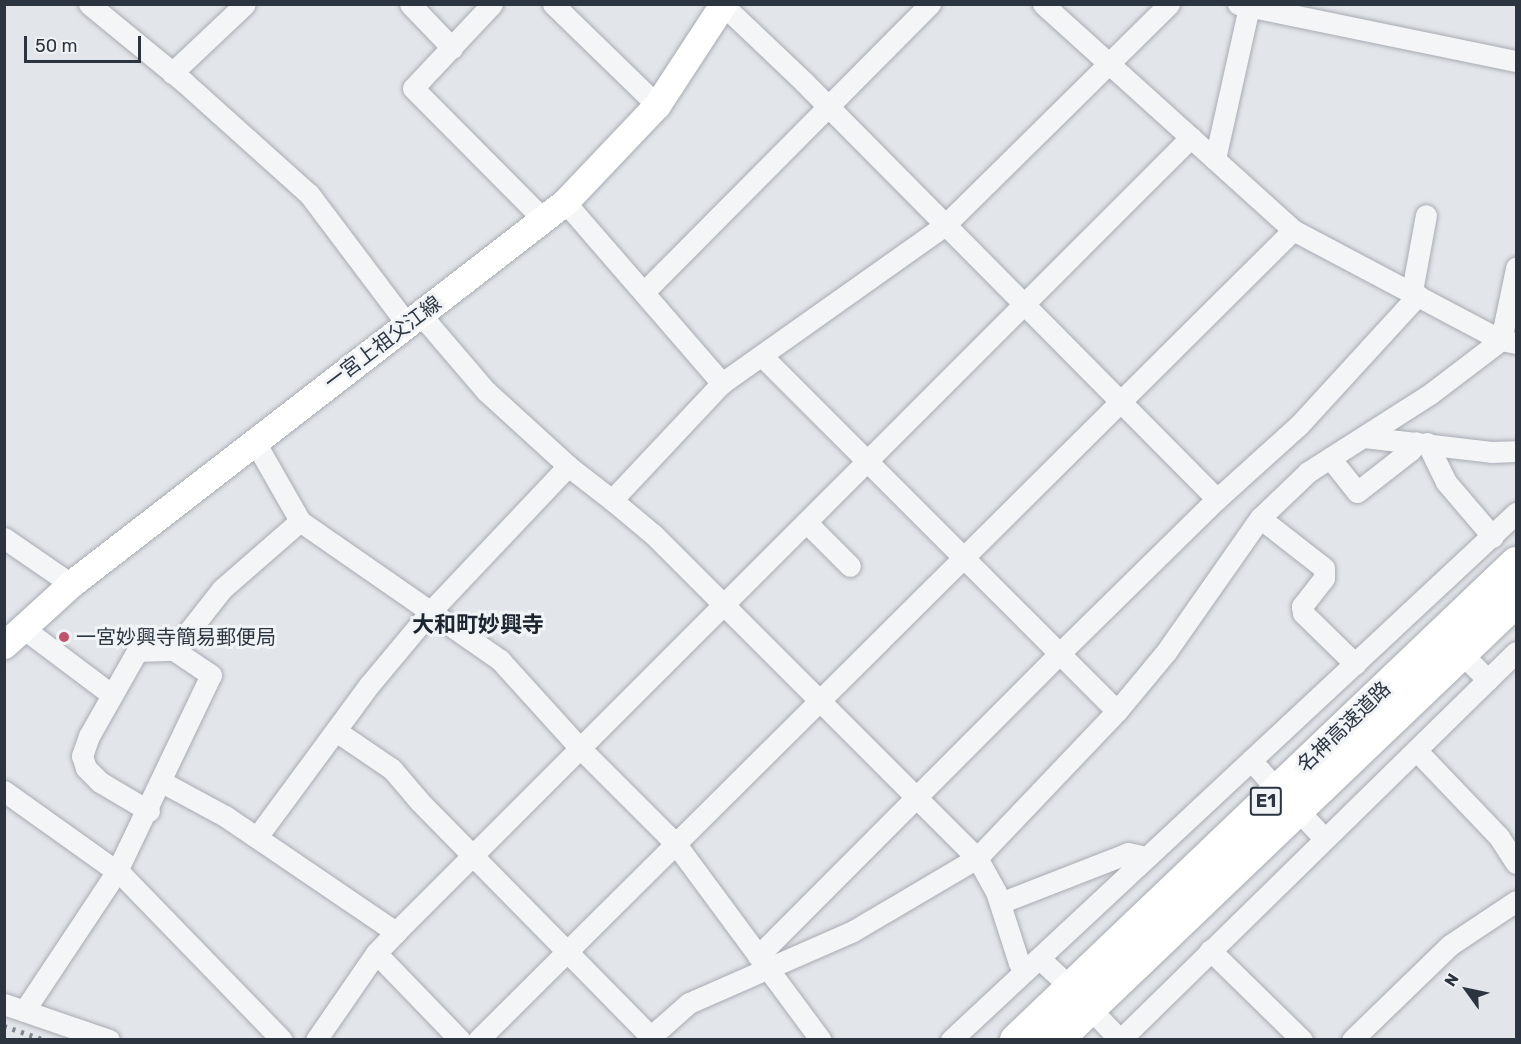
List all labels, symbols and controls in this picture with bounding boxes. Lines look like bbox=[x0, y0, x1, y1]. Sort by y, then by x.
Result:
scale bar bbox=[27, 24, 144, 62]
text: 50 m bbox=[35, 35, 78, 57]
street label: 一宮上祖父江線 bbox=[320, 291, 446, 395]
district label: 大和町妙興寺 bbox=[412, 612, 544, 638]
place label: 一宮妙興寺簡易郵便局 bbox=[76, 625, 276, 649]
marker: 一宮妙興寺簡易郵便局 bbox=[57, 630, 71, 644]
street label: 名神高速道路 bbox=[1293, 677, 1395, 777]
road number: E1 bbox=[1250, 786, 1282, 816]
north arrow bbox=[1437, 960, 1497, 1020]
text: N bbox=[1440, 970, 1463, 990]

